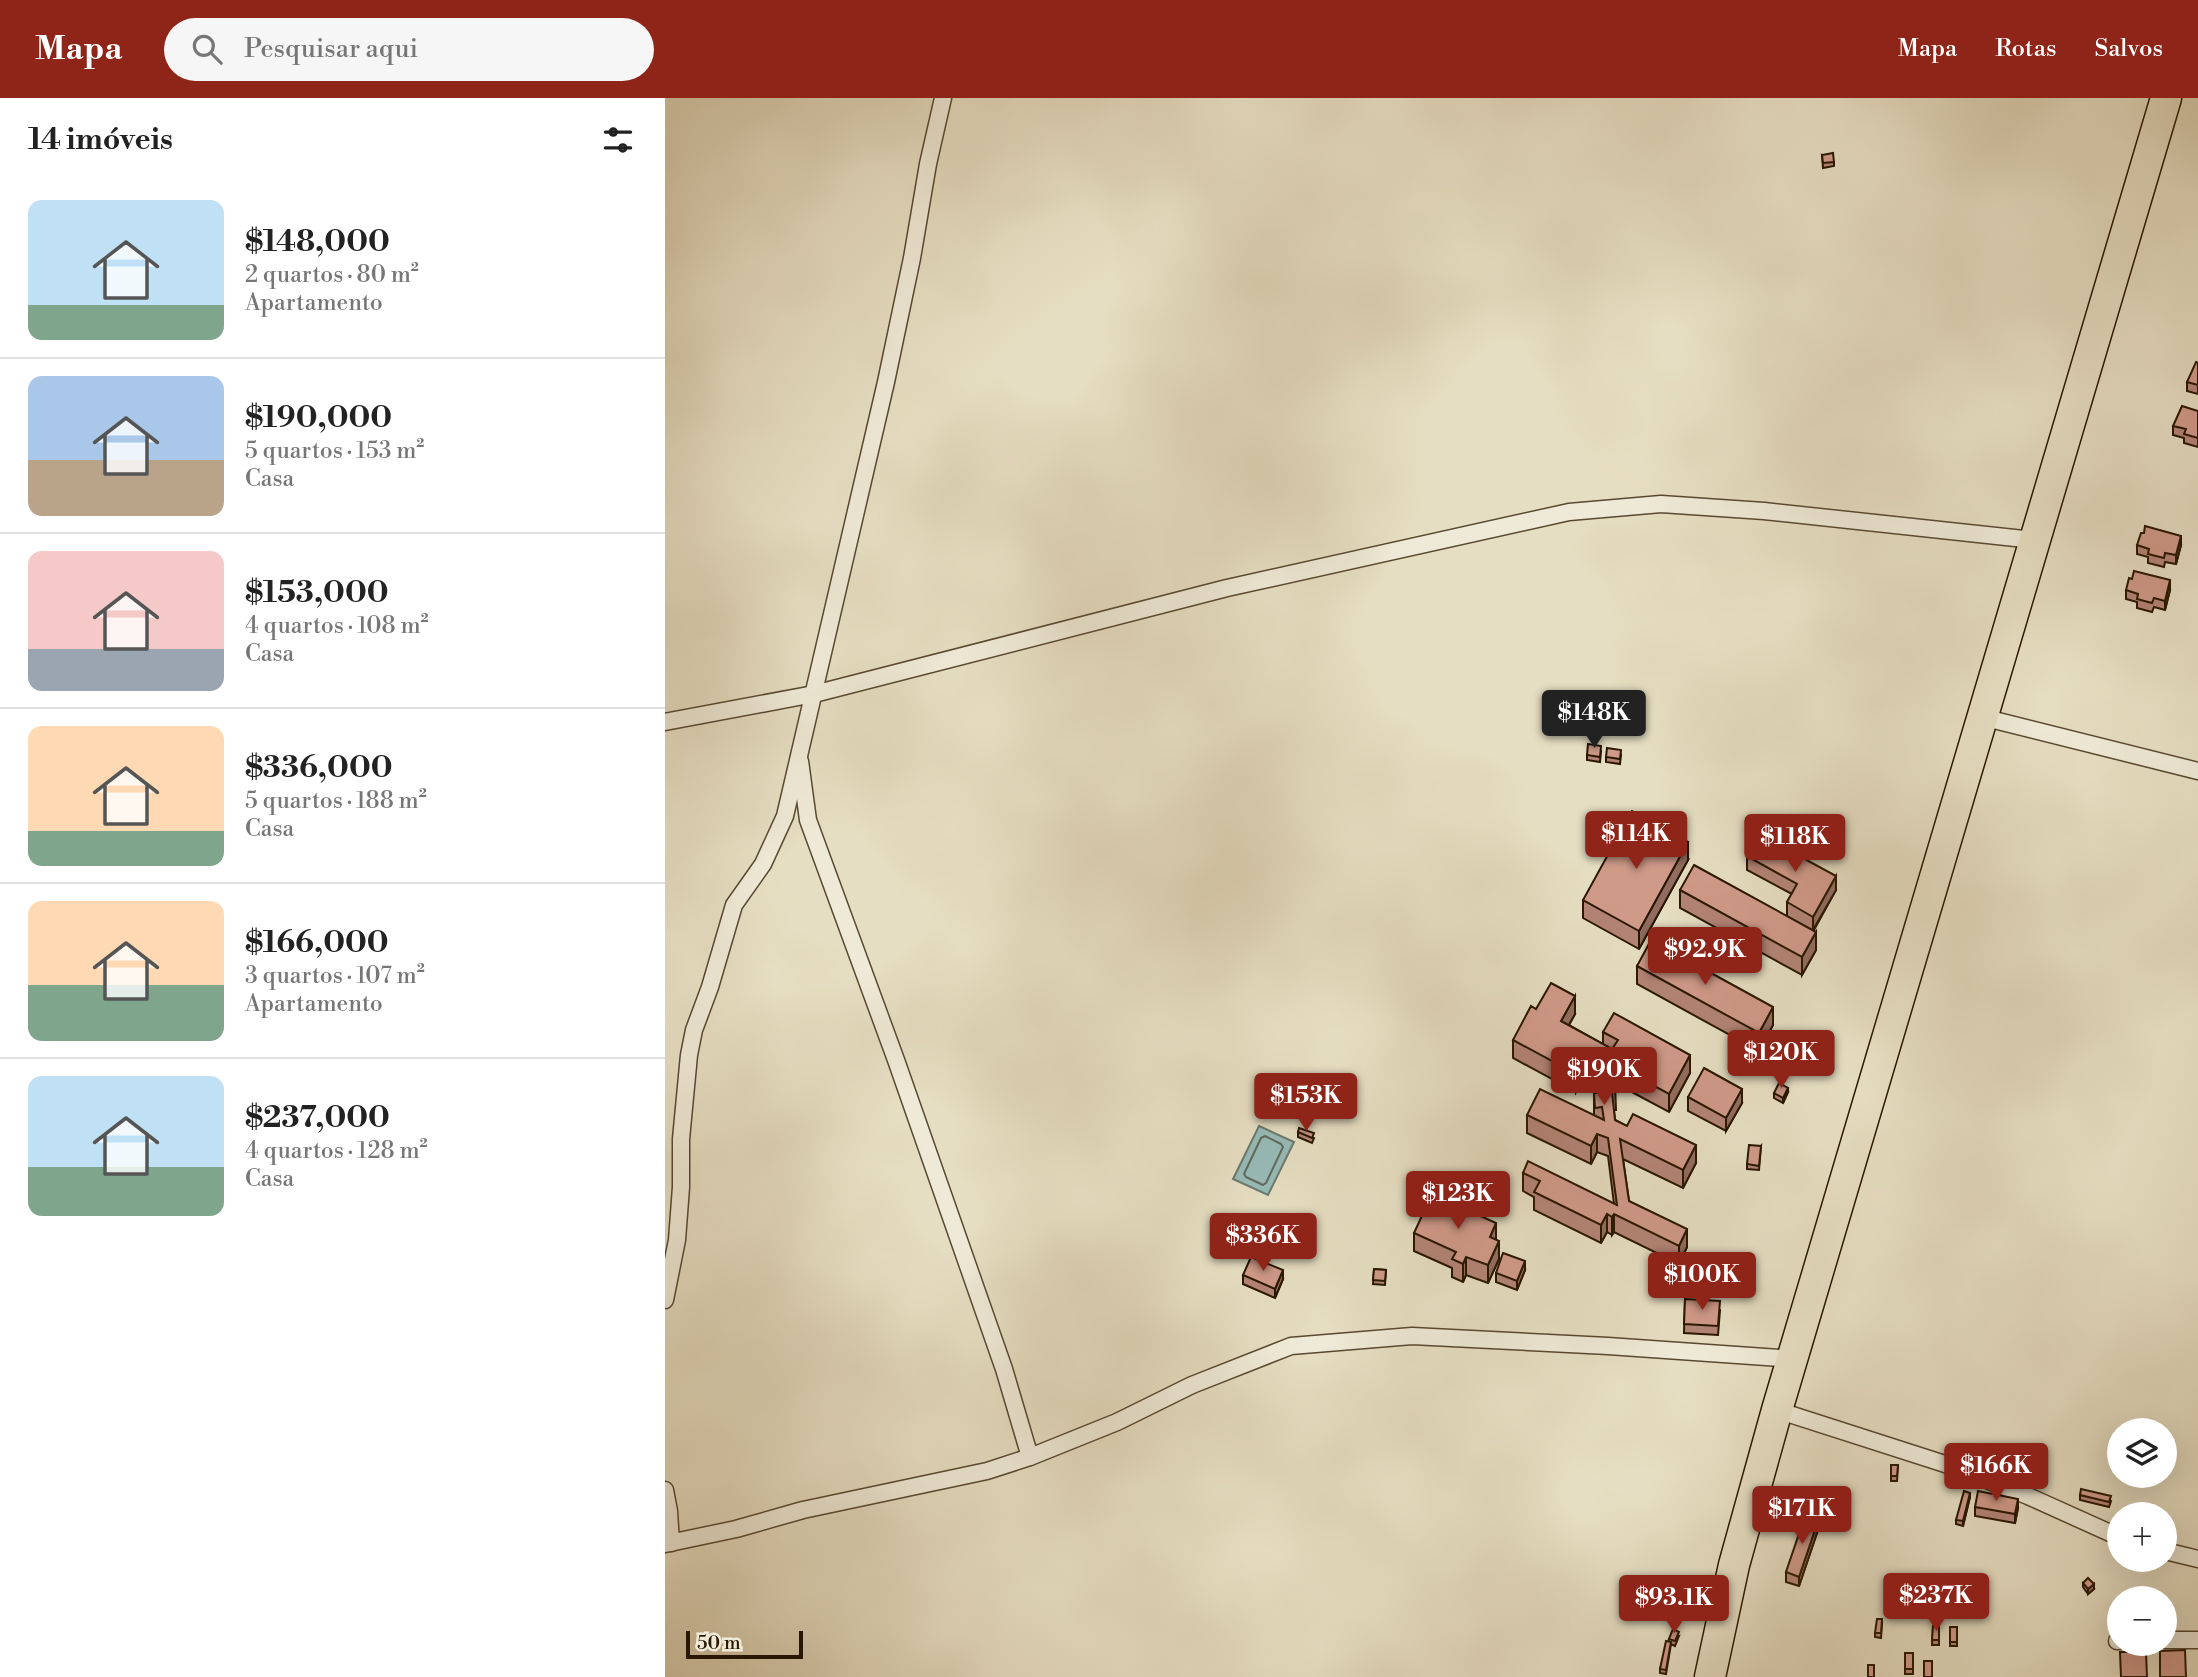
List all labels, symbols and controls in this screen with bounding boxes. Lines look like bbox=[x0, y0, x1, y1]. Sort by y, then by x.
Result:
search box bbox=[164, 18, 654, 81]
text: Mapa bbox=[35, 29, 122, 70]
icon: search bbox=[188, 30, 226, 68]
text: Pesquisar aqui bbox=[244, 33, 418, 65]
text: Mapa bbox=[1898, 34, 1957, 64]
text: Rotas bbox=[1995, 34, 2056, 64]
text: Salvos bbox=[2094, 34, 2163, 64]
text: 14 imóveis bbox=[28, 121, 173, 159]
icon: filters bbox=[599, 121, 637, 159]
text: $148,000 bbox=[245, 223, 390, 261]
icon: home bbox=[84, 228, 168, 312]
text: 2 quartos · 80 m² bbox=[245, 261, 419, 289]
text: Apartamento bbox=[245, 289, 383, 317]
text: $190,000 bbox=[245, 399, 392, 437]
icon: home bbox=[84, 404, 168, 488]
text: 5 quartos · 153 m² bbox=[245, 437, 424, 465]
text: Casa bbox=[245, 465, 294, 493]
text: $153,000 bbox=[245, 574, 389, 612]
icon: home bbox=[84, 579, 168, 663]
text: 4 quartos · 108 m² bbox=[245, 612, 429, 640]
text: Casa bbox=[245, 640, 294, 668]
pin: $148K bbox=[1545, 690, 1643, 750]
text: $148K bbox=[1558, 699, 1630, 727]
text: $336,000 bbox=[245, 749, 393, 787]
icon: home bbox=[84, 754, 168, 838]
text: 5 quartos · 188 m² bbox=[245, 787, 427, 815]
pin: $114K bbox=[1587, 812, 1685, 871]
pin: $118K bbox=[1746, 814, 1844, 874]
text: Casa bbox=[245, 815, 294, 843]
text: $114K bbox=[1601, 820, 1671, 848]
text: $118K bbox=[1760, 823, 1830, 851]
text: $166,000 bbox=[245, 924, 389, 962]
pin: $92.9K bbox=[1648, 928, 1762, 987]
icon: home bbox=[84, 929, 168, 1013]
text: $92.9K bbox=[1664, 936, 1746, 964]
text: 3 quartos · 107 m² bbox=[245, 962, 425, 990]
text: Apartamento bbox=[245, 990, 383, 1018]
pin: $120K bbox=[1732, 1030, 1830, 1090]
text: $120K bbox=[1744, 1039, 1818, 1067]
pin: $190K bbox=[1555, 1048, 1653, 1107]
text: $190K bbox=[1567, 1056, 1641, 1084]
pin: $153K bbox=[1257, 1074, 1355, 1133]
text: $153K bbox=[1270, 1082, 1342, 1110]
text: $237,000 bbox=[245, 1099, 390, 1137]
icon: home bbox=[84, 1104, 168, 1188]
text: 4 quartos · 128 m² bbox=[245, 1137, 428, 1165]
text: Casa bbox=[245, 1165, 294, 1193]
pin: $123K bbox=[1409, 1172, 1507, 1231]
text: $123K bbox=[1422, 1180, 1494, 1208]
pin: $336K bbox=[1214, 1214, 1312, 1273]
text: $336K bbox=[1226, 1222, 1300, 1250]
pin: $100K bbox=[1653, 1252, 1751, 1312]
text: $100K bbox=[1664, 1261, 1740, 1289]
map controls bbox=[2107, 1418, 2177, 1656]
button: layers bbox=[2107, 1418, 2177, 1488]
pin: $166K bbox=[1947, 1444, 2045, 1503]
text: $166K bbox=[1960, 1452, 2032, 1480]
pin: $171K bbox=[1753, 1486, 1851, 1546]
text: $171K bbox=[1768, 1495, 1836, 1523]
button: + bbox=[2107, 1502, 2177, 1572]
pin: $237K bbox=[1887, 1574, 1985, 1633]
pin: $93.1K bbox=[1617, 1576, 1731, 1635]
text: $237K bbox=[1899, 1582, 1973, 1610]
text: $93.1K bbox=[1635, 1584, 1713, 1612]
button: − bbox=[2107, 1586, 2177, 1656]
scale bar bbox=[686, 1628, 803, 1660]
text: 50 m bbox=[697, 1631, 741, 1655]

